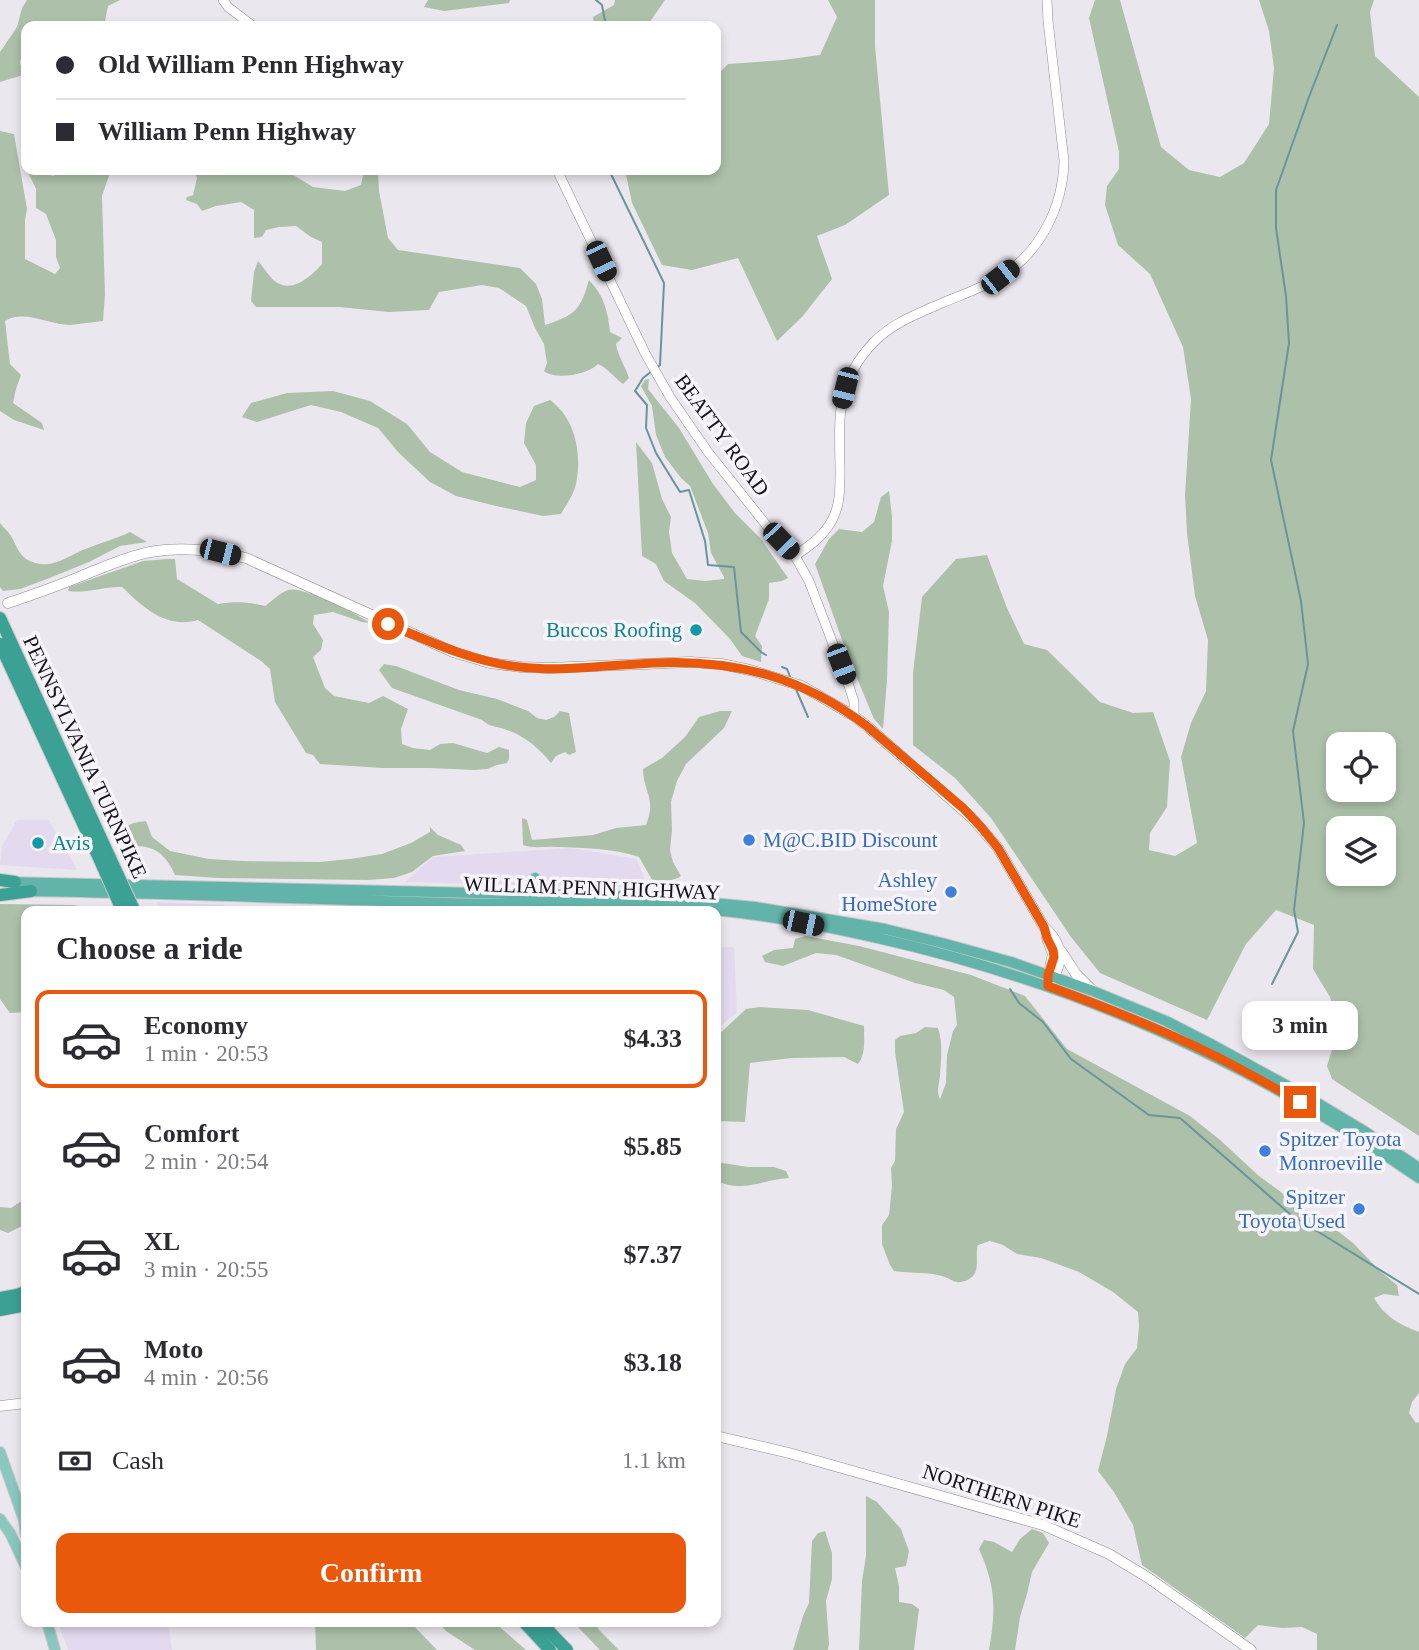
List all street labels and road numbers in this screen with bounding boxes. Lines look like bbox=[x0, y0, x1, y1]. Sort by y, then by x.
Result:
street label: BEATTY ROAD bbox=[670, 370, 774, 500]
street label: PENNSYLVANIA TURNPIKE bbox=[18, 632, 152, 882]
street label: WILLIAM PENN HIGHWAY bbox=[463, 872, 721, 904]
street label: NORTHERN PIKE bbox=[920, 1459, 1084, 1533]

